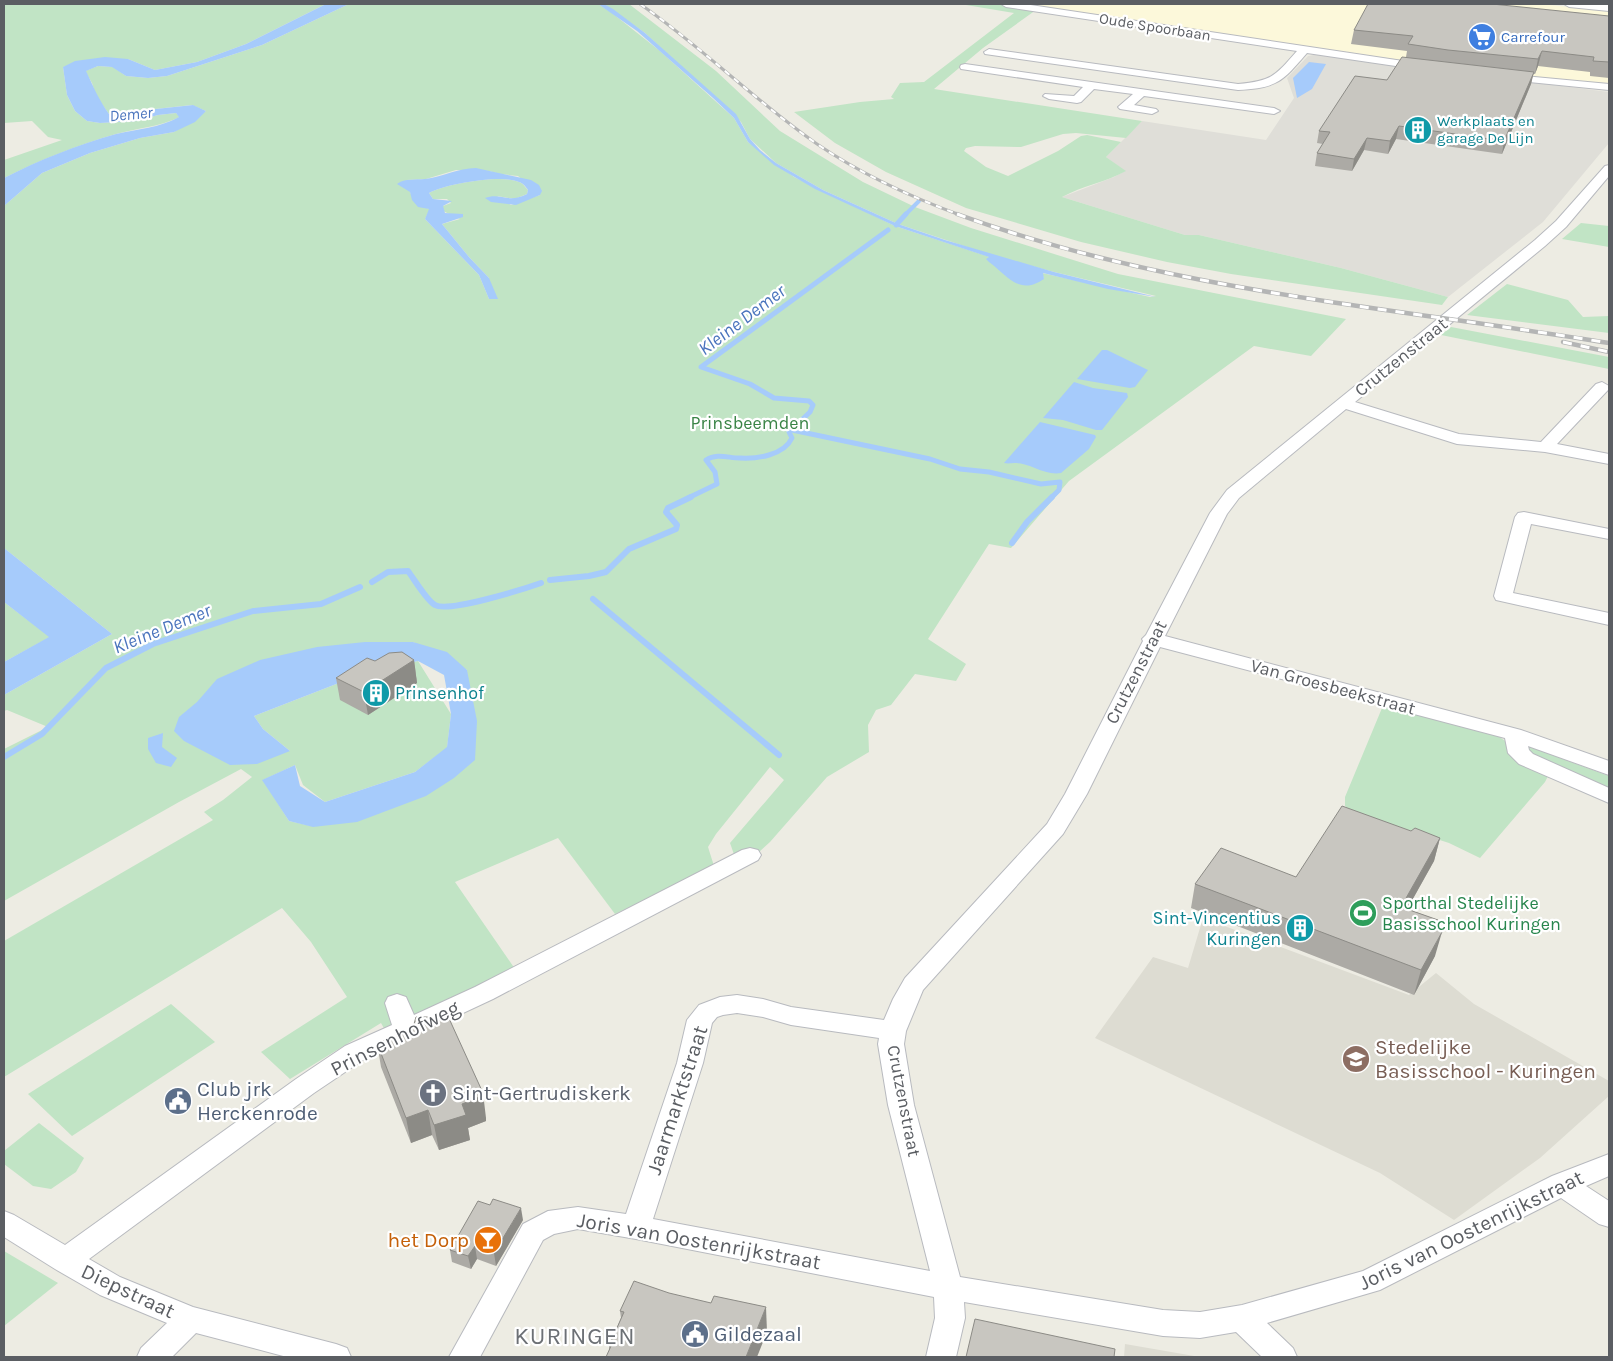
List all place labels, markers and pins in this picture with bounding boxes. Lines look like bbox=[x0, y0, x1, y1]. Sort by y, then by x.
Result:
supermarket icon: Carrefour bbox=[1467, 22, 1497, 52]
place label: Carrefour bbox=[1501, 28, 1565, 46]
place label: Werkplaats en garage De Lijn bbox=[1437, 112, 1535, 147]
building icon: Werkplaats en garage De Lijn bbox=[1403, 115, 1433, 145]
building icon: Prinsenhof bbox=[361, 678, 391, 708]
place label: Prinsenhof bbox=[395, 682, 485, 704]
place label: Sporthal Stedelijke Basisschool Kuringen bbox=[1382, 892, 1561, 935]
sports icon: Sporthal Stedelijke Basisschool Kuringen bbox=[1348, 898, 1378, 928]
place label: Sint-Vincentius Kuringen bbox=[1153, 907, 1281, 950]
building icon: Sint-Vincentius Kuringen bbox=[1285, 913, 1315, 943]
place label: Stedelijke Basisschool - Kuringen bbox=[1375, 1035, 1596, 1083]
school or university icon: Stedelijke Basisschool - Kuringen bbox=[1341, 1044, 1371, 1074]
place label: Club jrk Herckenrode bbox=[197, 1077, 318, 1125]
church icon: Sint-Gertrudiskerk bbox=[418, 1078, 448, 1108]
place label: Sint-Gertrudiskerk bbox=[452, 1081, 631, 1105]
public building icon: Club jrk Herckenrode bbox=[163, 1086, 193, 1116]
bar icon: het Dorp bbox=[473, 1225, 503, 1255]
place label: het Dorp bbox=[387, 1228, 469, 1252]
public building icon: Gildezaal bbox=[680, 1319, 710, 1349]
place label: Gildezaal bbox=[714, 1322, 802, 1346]

